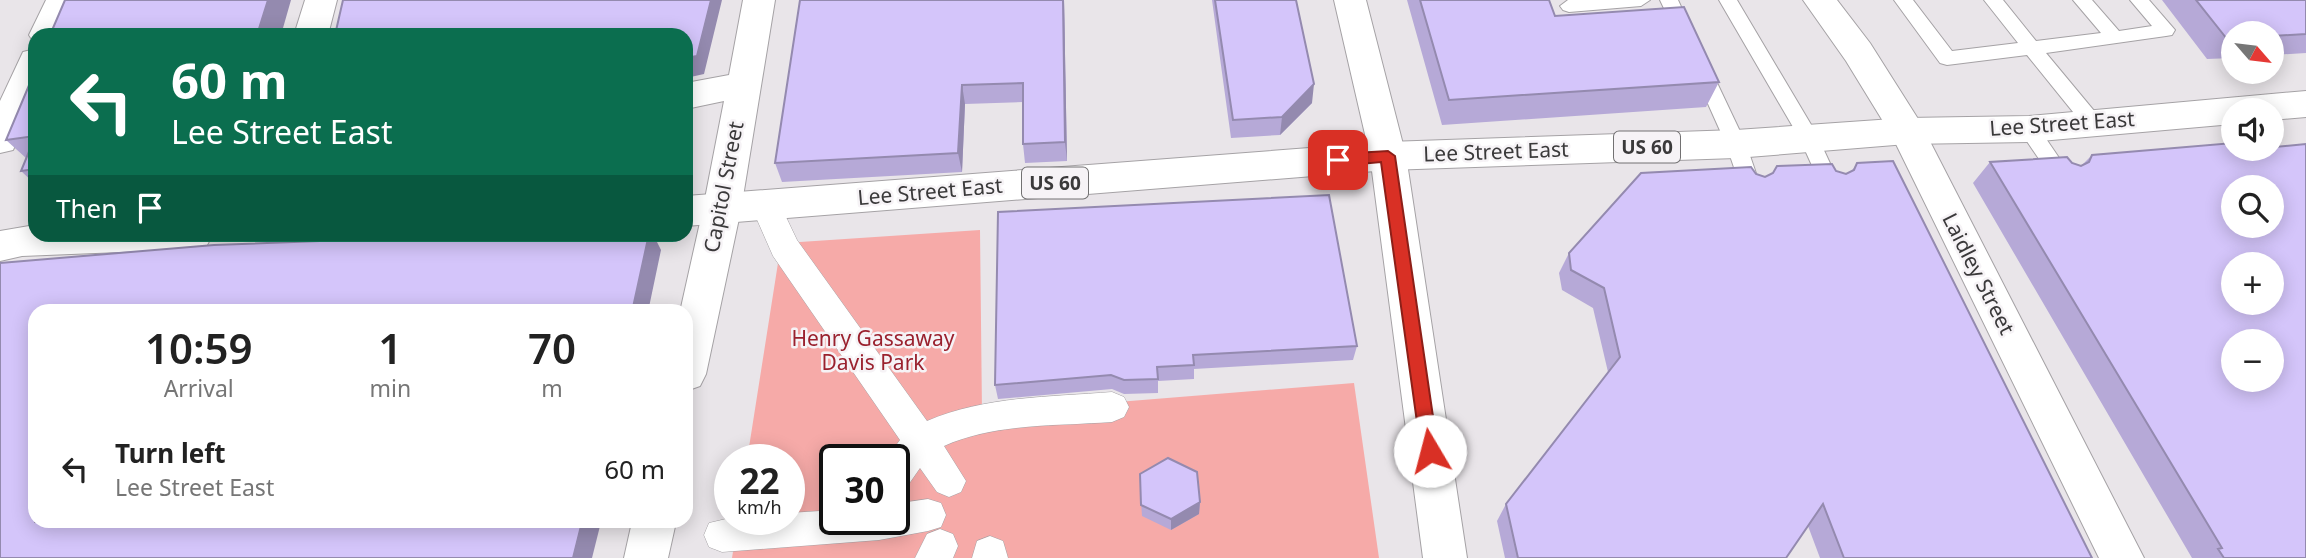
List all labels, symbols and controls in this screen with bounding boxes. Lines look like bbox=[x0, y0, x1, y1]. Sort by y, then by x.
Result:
north arrow bbox=[2221, 21, 2284, 84]
map controls bbox=[2221, 21, 2284, 392]
text: 60 m bbox=[171, 47, 288, 113]
icon: left bbox=[56, 56, 147, 147]
button: sound bbox=[2221, 98, 2284, 161]
street label: Lee Street East bbox=[1988, 104, 2136, 142]
text: Lee Street East bbox=[171, 110, 392, 153]
street label: Capitol Street bbox=[697, 118, 750, 255]
pin bbox=[1308, 130, 1368, 190]
road number: US 60 bbox=[1614, 132, 1680, 162]
street label: Lee Street East bbox=[1423, 134, 1569, 168]
icon: arrive bbox=[1319, 141, 1357, 179]
road number: US 60 bbox=[1022, 168, 1088, 198]
street label: Lee Street East bbox=[856, 171, 1004, 211]
button: search bbox=[2221, 175, 2284, 238]
icon: arrive bbox=[131, 189, 169, 227]
text: Then bbox=[56, 190, 117, 226]
street label: Laidley Street bbox=[1936, 208, 2022, 339]
button: + bbox=[2221, 252, 2284, 315]
text: 10:59 bbox=[145, 319, 253, 376]
text: 1 bbox=[378, 319, 402, 376]
text: 70 bbox=[528, 319, 576, 376]
park label: Henry Gassaway Davis Park bbox=[791, 324, 955, 376]
button: − bbox=[2221, 329, 2284, 392]
text: Arrival bbox=[164, 372, 234, 404]
text: min bbox=[369, 372, 411, 404]
text: m bbox=[541, 372, 563, 404]
position arrow bbox=[1393, 414, 1467, 488]
text: Turn left bbox=[115, 435, 226, 471]
speed limit sign: 30 bbox=[819, 444, 910, 535]
icon: left bbox=[56, 450, 94, 488]
text: 60 m bbox=[604, 451, 665, 487]
text: 22 bbox=[739, 457, 780, 504]
text: Lee Street East bbox=[115, 471, 274, 503]
text: km/h bbox=[737, 495, 782, 519]

